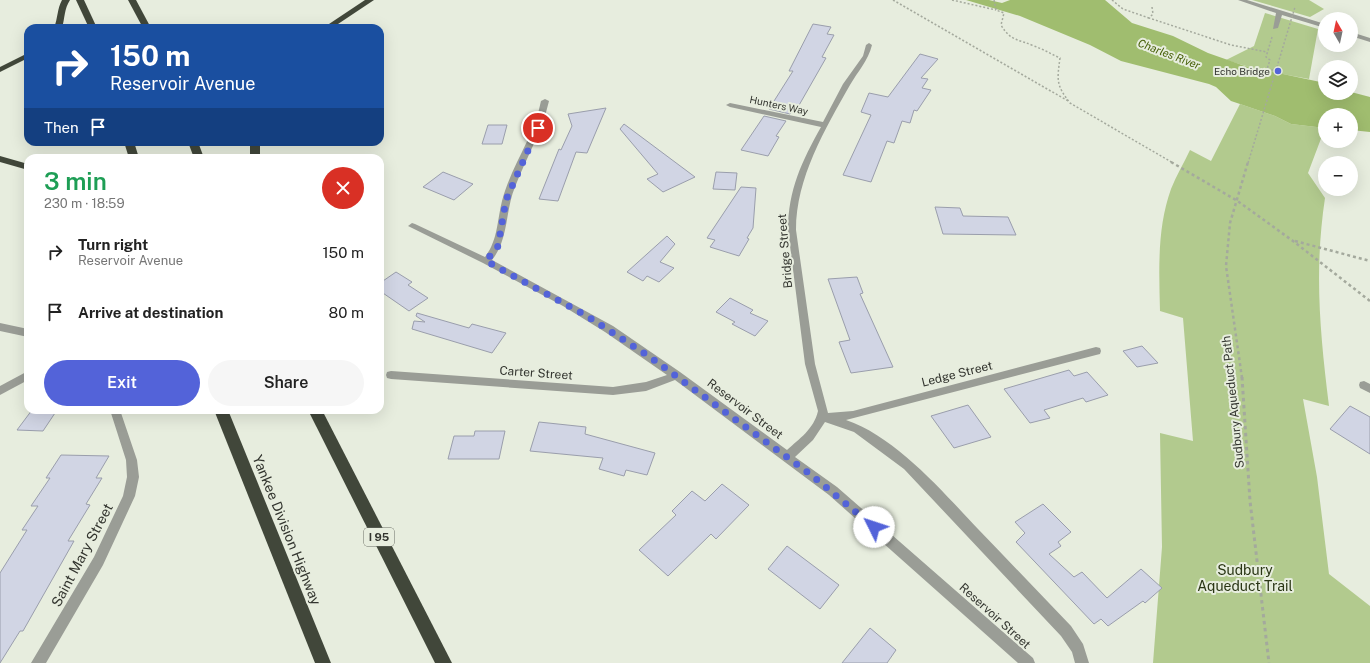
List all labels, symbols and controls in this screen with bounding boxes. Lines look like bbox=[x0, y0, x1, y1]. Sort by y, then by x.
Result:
north arrow bbox=[1318, 12, 1358, 52]
map controls bbox=[1318, 12, 1358, 196]
water label: Charles River bbox=[1136, 37, 1203, 72]
text: 150 m bbox=[110, 39, 190, 72]
icon: right bbox=[44, 40, 96, 92]
button: layers bbox=[1318, 60, 1358, 100]
place label: Echo Bridge bbox=[1214, 65, 1270, 77]
marker: Echo Bridge bbox=[1273, 66, 1283, 76]
text: Reservoir Avenue bbox=[110, 73, 255, 94]
street label: Hunters Way bbox=[749, 93, 810, 117]
button: + bbox=[1318, 108, 1358, 148]
pin bbox=[521, 111, 555, 145]
icon: arrive bbox=[87, 116, 109, 138]
icon: arrive bbox=[527, 117, 549, 139]
text: Then bbox=[44, 119, 79, 136]
button: − bbox=[1318, 156, 1358, 196]
text: 3 min bbox=[44, 167, 107, 195]
button: close bbox=[322, 167, 364, 209]
text: 230 m · 18:59 bbox=[44, 196, 125, 211]
street label: Bridge Street bbox=[775, 213, 795, 289]
text: Turn right bbox=[78, 236, 148, 253]
icon: right bbox=[44, 241, 66, 263]
text: 150 m bbox=[322, 244, 364, 261]
text: Reservoir Avenue bbox=[78, 253, 183, 268]
icon: arrive bbox=[44, 301, 66, 323]
text: Arrive at destination bbox=[78, 304, 223, 321]
text: 80 m bbox=[329, 304, 364, 321]
street label: Sudbury Aqueduct Path bbox=[1219, 335, 1247, 469]
street label: Ledge Street bbox=[920, 358, 994, 390]
button: Exit bbox=[44, 360, 200, 406]
button: Share bbox=[208, 360, 364, 406]
street label: Carter Street bbox=[499, 363, 573, 383]
street label: Reservoir Street bbox=[705, 376, 786, 442]
street label: Yankee Division Highway bbox=[250, 453, 325, 608]
street label: Saint Mary Street bbox=[48, 501, 116, 609]
position arrow bbox=[853, 506, 895, 548]
road number: I 95 bbox=[364, 528, 394, 546]
park label: Sudbury Aqueduct Trail bbox=[1197, 562, 1293, 594]
street label: Reservoir Street bbox=[957, 580, 1034, 652]

